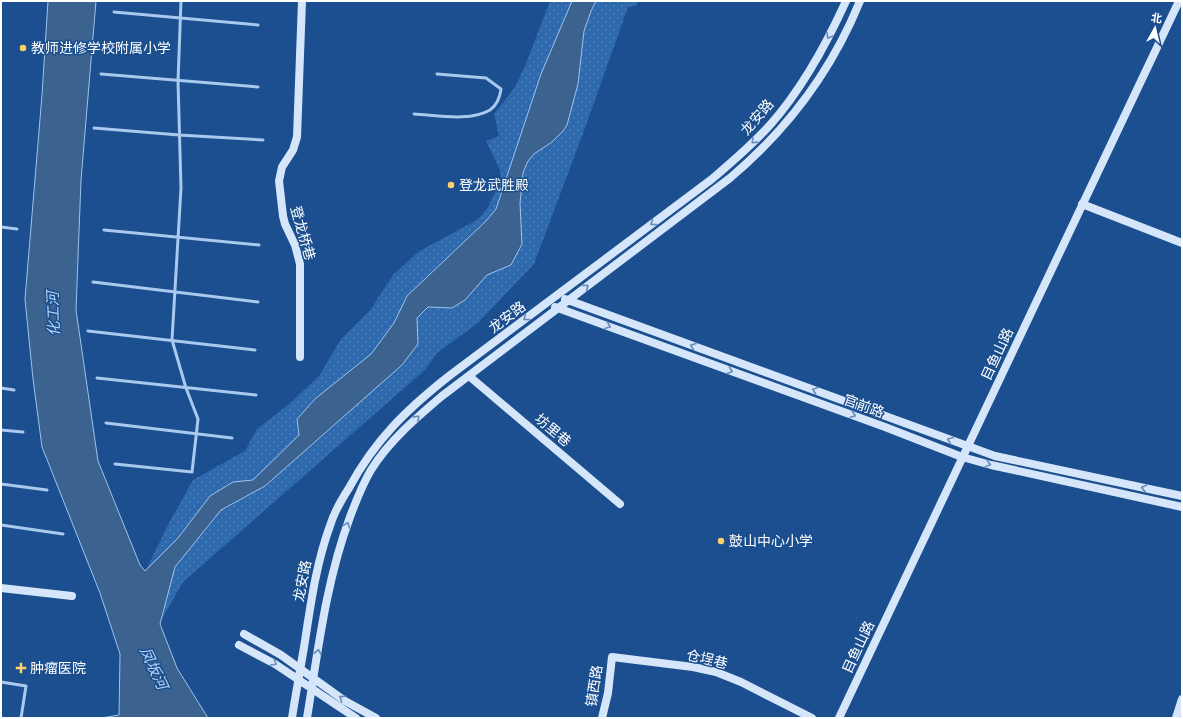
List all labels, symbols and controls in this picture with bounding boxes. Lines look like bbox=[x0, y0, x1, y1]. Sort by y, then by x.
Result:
north arrow bbox=[1135, 8, 1175, 48]
text: 北 bbox=[1150, 10, 1163, 26]
one-way arrow bbox=[827, 32, 834, 39]
place label: 教师进修学校附属小学 bbox=[31, 39, 171, 57]
marker: 教师进修学校附属小学 bbox=[18, 43, 28, 53]
street label: 龙安路 bbox=[736, 95, 778, 139]
one-way arrow bbox=[751, 136, 759, 144]
place label: 登龙武胜殿 bbox=[459, 176, 529, 194]
marker: 登龙武胜殿 bbox=[446, 180, 456, 190]
street label: 登龙桥巷 bbox=[287, 204, 319, 262]
one-way arrow bbox=[650, 218, 657, 225]
one-way arrow bbox=[582, 284, 589, 292]
water label: 化工河 bbox=[43, 288, 63, 337]
street label: 龙安路 bbox=[485, 297, 529, 337]
one-way arrow bbox=[524, 313, 531, 320]
one-way arrow bbox=[605, 322, 612, 330]
street label: 目鱼山路 bbox=[977, 325, 1017, 383]
one-way arrow bbox=[689, 342, 696, 350]
one-way arrow bbox=[727, 366, 734, 374]
one-way arrow bbox=[811, 387, 818, 395]
street label: 官前路 bbox=[841, 390, 887, 422]
street label: 坊里巷 bbox=[531, 410, 575, 450]
one-way arrow bbox=[849, 411, 856, 419]
one-way arrow bbox=[412, 415, 420, 423]
one-way arrow bbox=[947, 436, 954, 444]
one-way arrow bbox=[984, 459, 991, 468]
one-way arrow bbox=[1141, 484, 1147, 492]
one-way arrow bbox=[342, 522, 350, 529]
place label: 鼓山中心小学 bbox=[729, 532, 813, 550]
marker: 鼓山中心小学 bbox=[716, 536, 726, 546]
street label: 龙安路 bbox=[289, 559, 315, 603]
street label: 目鱼山路 bbox=[838, 618, 878, 676]
water label: 凤坂河 bbox=[136, 644, 173, 695]
street label: 仓埕巷 bbox=[685, 646, 729, 672]
one-way arrow bbox=[313, 649, 322, 655]
place label: 肿瘤医院 bbox=[30, 659, 86, 677]
one-way arrow bbox=[269, 659, 277, 666]
marker: 肿瘤医院 bbox=[15, 662, 27, 674]
street label: 镇西路 bbox=[582, 664, 606, 708]
one-way arrow bbox=[339, 695, 346, 703]

